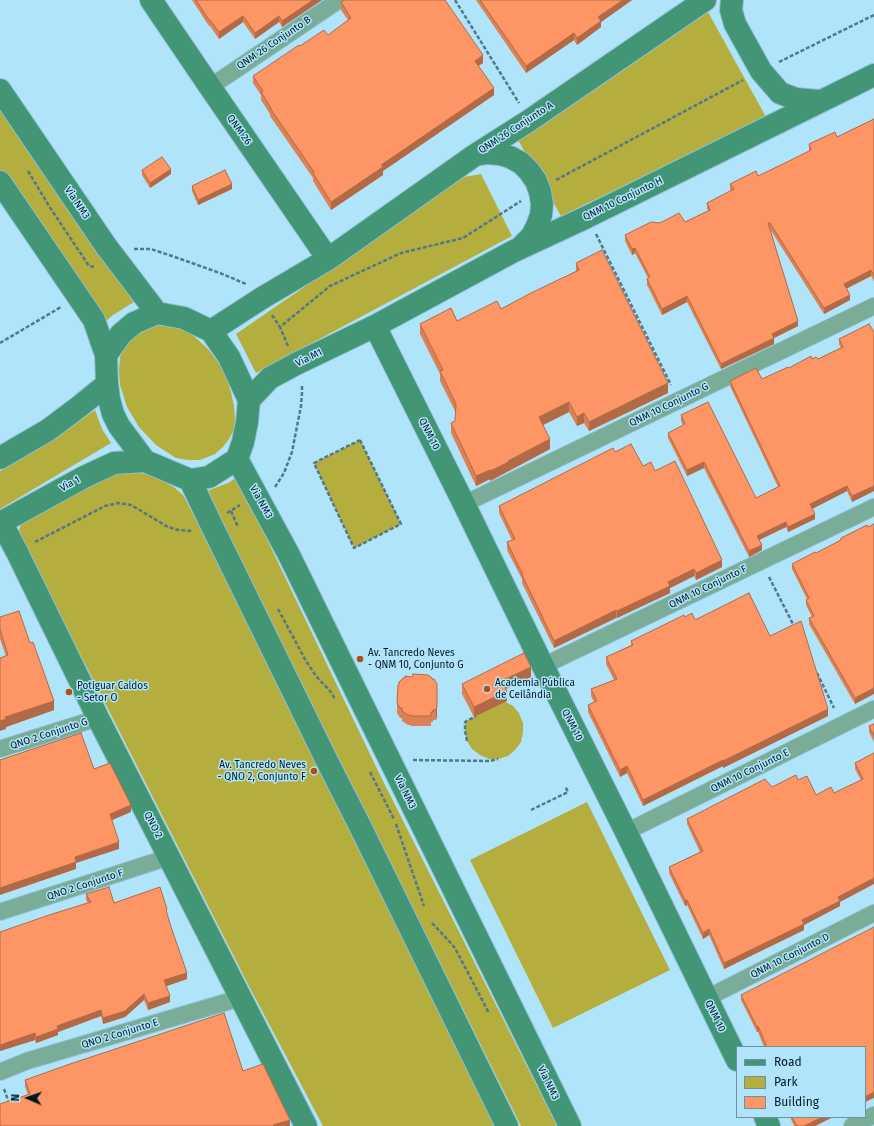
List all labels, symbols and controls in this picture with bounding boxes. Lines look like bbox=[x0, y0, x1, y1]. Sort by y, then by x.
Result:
street label: QNM 26 Conjunto B bbox=[235, 14, 313, 72]
street label: QNM 26 Conjunto A bbox=[477, 99, 555, 157]
street label: QNM 26 bbox=[224, 112, 254, 148]
street label: QNM 10 Conjunto H bbox=[581, 175, 665, 223]
street label: Via NM3 bbox=[62, 185, 92, 221]
street label: Via M1 bbox=[294, 346, 324, 370]
street label: QNM 10 Conjunto G bbox=[627, 381, 711, 429]
street label: QNM 10 bbox=[416, 416, 442, 452]
street label: Via 1 bbox=[58, 474, 82, 494]
street label: Via NM3 bbox=[247, 483, 275, 521]
street label: QNM 10 Conjunto F bbox=[667, 563, 749, 611]
place label: Av. Tancredo Neves - QNM 10, Conjunto G bbox=[368, 647, 464, 670]
marker: Av. Tancredo Neves - QNM 10, Conjunto G bbox=[355, 654, 365, 664]
place label: Academia Pública de Ceilândia bbox=[495, 677, 575, 700]
place label: Potiguar Caldos - Setor O bbox=[77, 680, 148, 704]
marker: Academia Pública de Ceilândia bbox=[482, 684, 492, 694]
marker: Potiguar Caldos - Setor O bbox=[64, 687, 74, 697]
street label: QNM 10 bbox=[559, 707, 585, 743]
street label: QNO 2 Conjunto G bbox=[9, 716, 89, 752]
street label: QNM 10 Conjunto E bbox=[709, 747, 791, 795]
place label: Av. Tancredo Neves - QNO 2, Conjunto F bbox=[218, 759, 306, 782]
marker: Av. Tancredo Neves - QNO 2, Conjunto F bbox=[309, 766, 319, 776]
street label: Via NM3 bbox=[392, 773, 418, 811]
street label: QNO 2 bbox=[141, 810, 165, 840]
street label: QNO 2 Conjunto F bbox=[45, 867, 125, 903]
street label: QNM 10 Conjunto D bbox=[749, 931, 831, 981]
street label: QNM 10 bbox=[702, 998, 728, 1034]
street label: QNO 2 Conjunto E bbox=[80, 1017, 160, 1051]
legend bbox=[736, 1046, 866, 1118]
text: Road bbox=[774, 1055, 802, 1069]
street label: Via NM3 bbox=[535, 1064, 561, 1102]
text: Park bbox=[774, 1075, 798, 1089]
north arrow bbox=[8, 1078, 48, 1118]
text: N bbox=[9, 1094, 22, 1101]
text: Building bbox=[774, 1095, 819, 1109]

